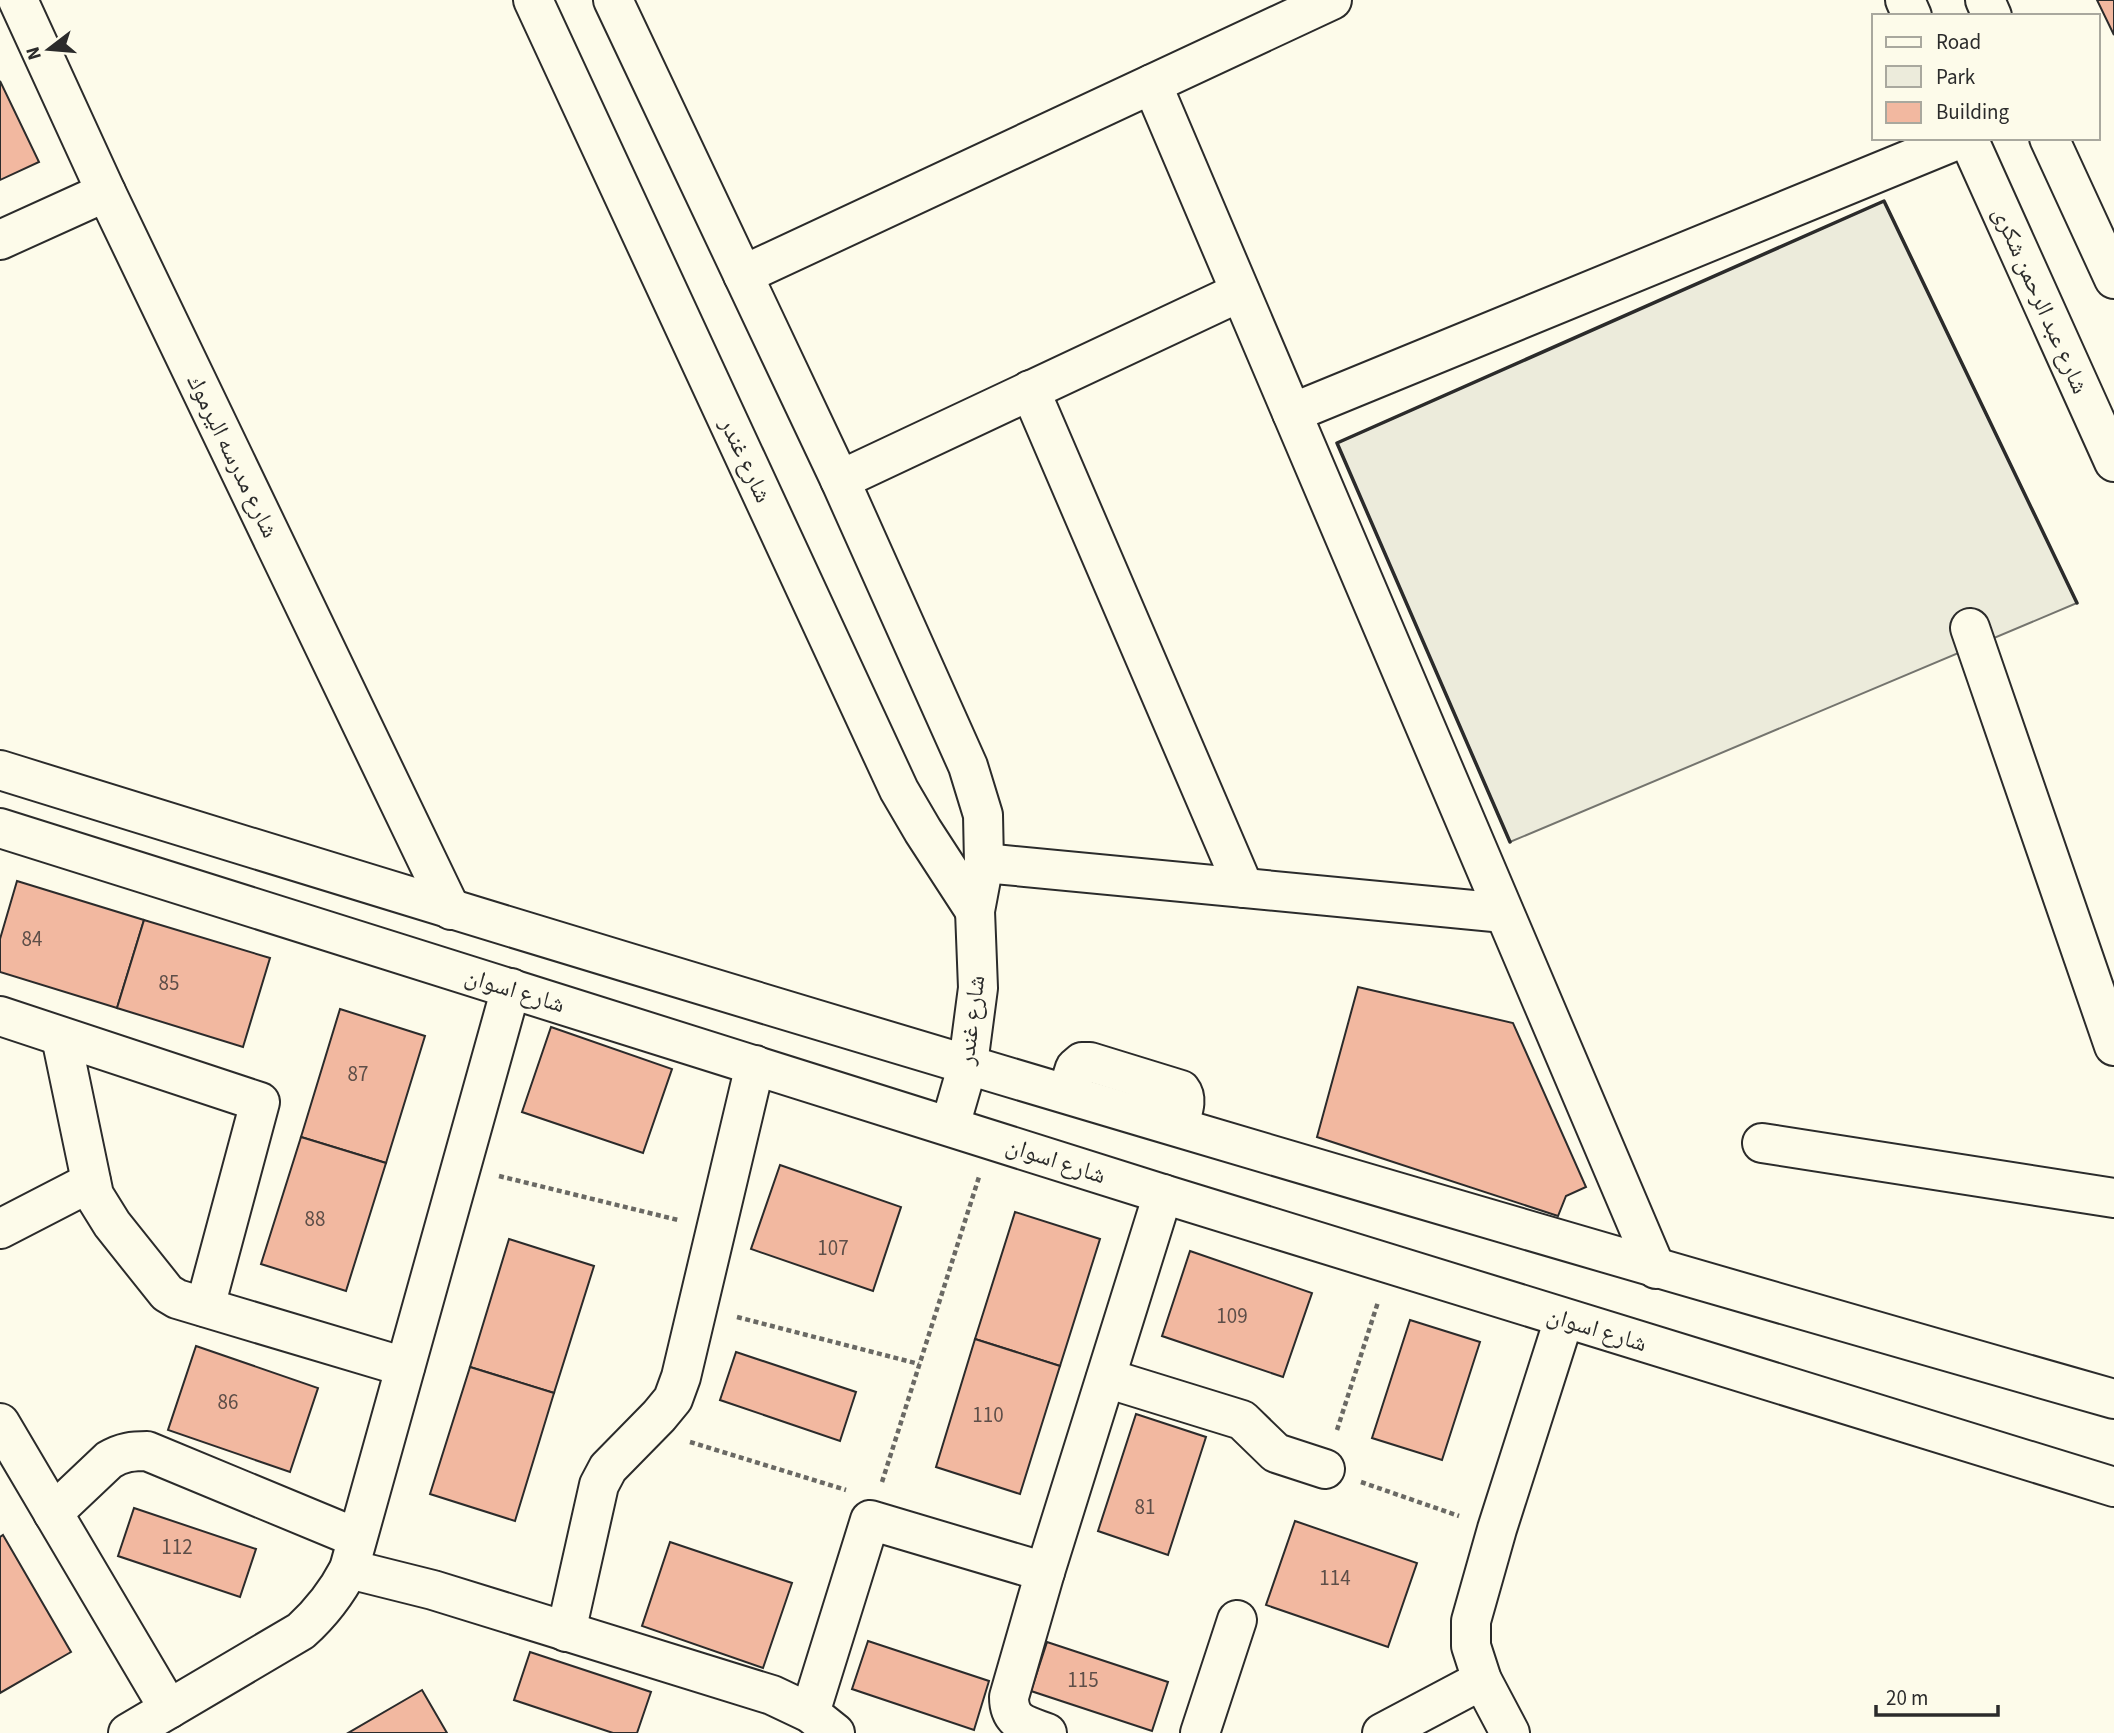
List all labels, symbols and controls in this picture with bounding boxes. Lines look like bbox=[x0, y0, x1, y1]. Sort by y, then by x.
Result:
north arrow bbox=[14, 14, 84, 84]
legend bbox=[1872, 14, 2100, 140]
text: Road bbox=[1936, 27, 1981, 57]
text: N bbox=[19, 43, 49, 63]
text: Park bbox=[1936, 62, 1976, 92]
text: Building bbox=[1936, 97, 2010, 127]
street label: شارع عبد الرحمن شكرى bbox=[1984, 201, 2098, 399]
street label: شارع مدرسه اليرموك bbox=[178, 368, 287, 544]
street label: شارع غندر bbox=[710, 411, 780, 508]
house number: 84 bbox=[22, 924, 42, 954]
street label: شارع اسوان bbox=[461, 959, 569, 1022]
house number: 85 bbox=[159, 968, 179, 998]
street label: شارع غندر bbox=[949, 973, 994, 1068]
house number: 87 bbox=[348, 1059, 368, 1089]
street label: شارع اسوان bbox=[1001, 1128, 1110, 1193]
house number: 88 bbox=[305, 1204, 325, 1234]
house number: 107 bbox=[817, 1233, 849, 1263]
street label: شارع اسوان bbox=[1543, 1298, 1651, 1361]
house number: 109 bbox=[1216, 1301, 1248, 1331]
house number: 86 bbox=[218, 1387, 238, 1417]
house number: 110 bbox=[972, 1400, 1004, 1430]
house number: 81 bbox=[1135, 1492, 1155, 1522]
house number: 112 bbox=[161, 1532, 193, 1562]
house number: 114 bbox=[1319, 1563, 1351, 1593]
house number: 115 bbox=[1067, 1665, 1099, 1695]
scale bar bbox=[1876, 1674, 1998, 1718]
text: 20 m bbox=[1886, 1683, 1928, 1713]

